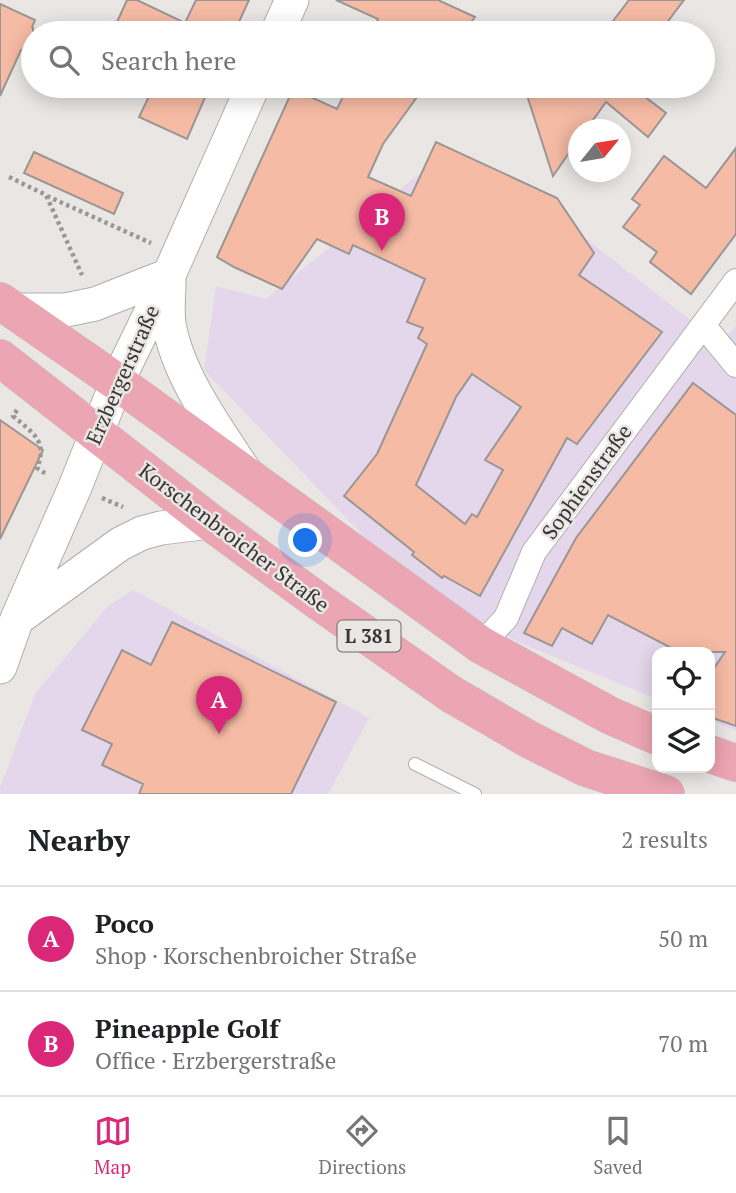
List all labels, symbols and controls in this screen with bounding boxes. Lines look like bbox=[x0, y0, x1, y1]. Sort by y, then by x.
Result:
search box bbox=[21, 21, 715, 98]
icon: search bbox=[45, 41, 83, 79]
text: Search here bbox=[101, 43, 236, 77]
north arrow bbox=[568, 119, 631, 182]
pin: B bbox=[359, 193, 405, 251]
street label: Erzbergerstraße bbox=[79, 300, 165, 449]
street label: Sophienstraße bbox=[535, 418, 637, 545]
street label: Korschenbroicher Straße bbox=[134, 456, 335, 618]
your location bbox=[288, 523, 322, 557]
road number: L 381 bbox=[338, 621, 400, 652]
map controls bbox=[652, 647, 715, 773]
button: locate bbox=[652, 647, 715, 710]
pin: A bbox=[196, 676, 242, 734]
button: layers bbox=[652, 710, 715, 773]
text: Nearby bbox=[28, 820, 130, 860]
text: 2 results bbox=[621, 824, 708, 855]
text: Poco bbox=[95, 906, 154, 940]
text: A bbox=[43, 923, 59, 954]
text: 50 m bbox=[658, 923, 708, 954]
text: Shop · Korschenbroicher Straße bbox=[95, 940, 417, 971]
text: Pineapple Golf bbox=[95, 1011, 279, 1045]
text: B bbox=[44, 1028, 58, 1059]
text: 70 m bbox=[658, 1028, 708, 1059]
text: Office · Erzbergerstraße bbox=[95, 1045, 336, 1076]
tab: Map bbox=[94, 1112, 132, 1179]
tab: Directions bbox=[319, 1112, 406, 1179]
tab: Saved bbox=[593, 1112, 642, 1179]

